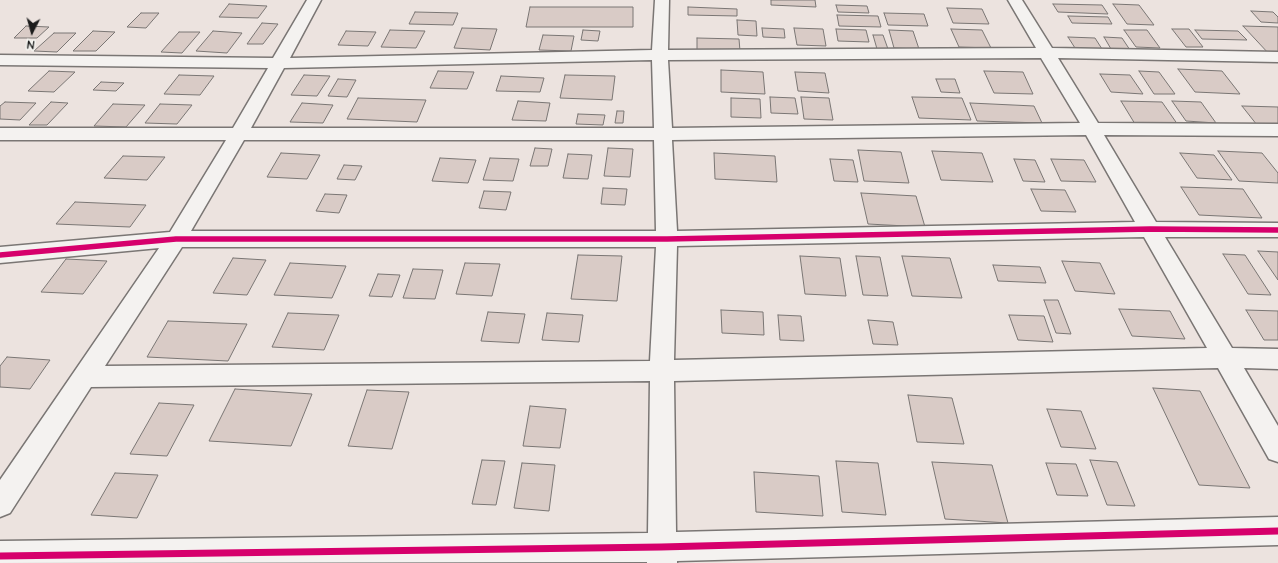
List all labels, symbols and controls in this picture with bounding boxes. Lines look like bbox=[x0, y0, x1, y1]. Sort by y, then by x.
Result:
north arrow bbox=[12, 12, 52, 52]
text: N bbox=[26, 37, 35, 52]

